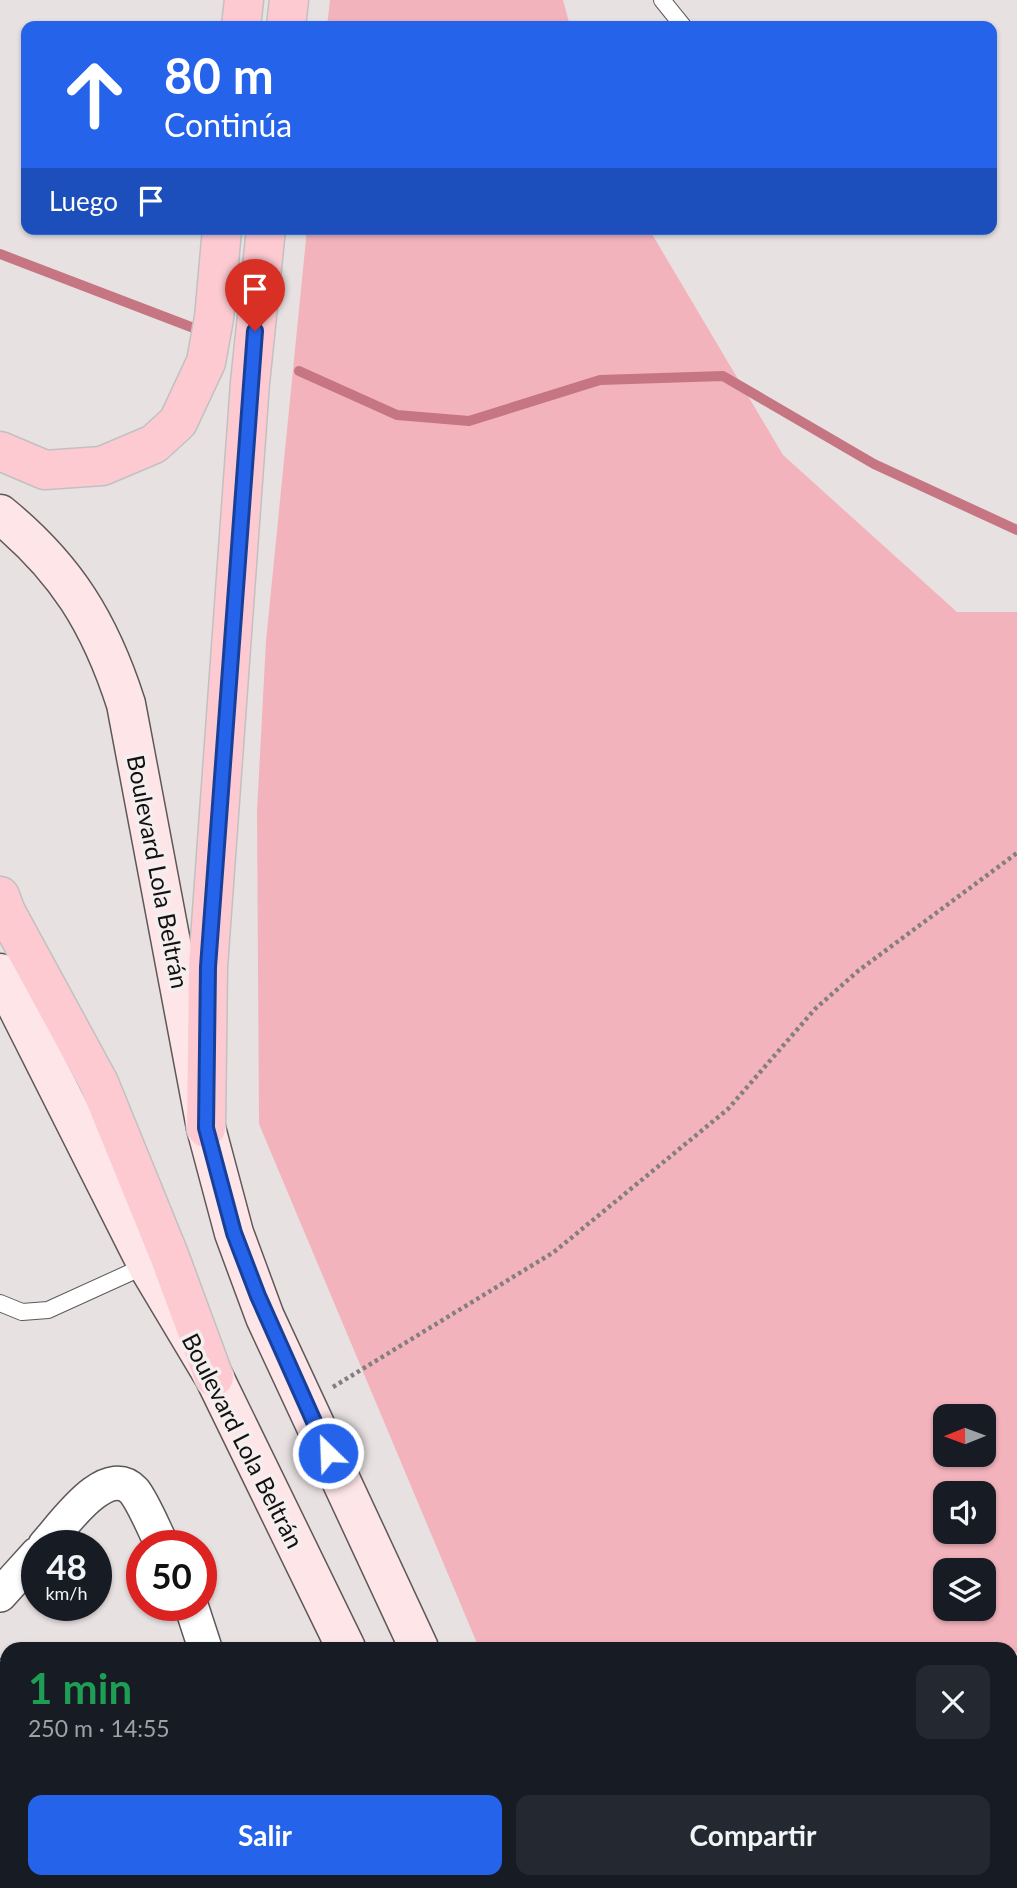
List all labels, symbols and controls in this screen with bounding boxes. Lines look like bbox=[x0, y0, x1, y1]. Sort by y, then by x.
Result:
text: 80 m bbox=[164, 46, 274, 104]
icon: ahead bbox=[49, 49, 140, 140]
text: Continúa bbox=[164, 105, 292, 144]
icon: arrive bbox=[132, 182, 170, 220]
text: Luego bbox=[49, 185, 118, 217]
pin bbox=[225, 259, 285, 331]
icon: arrive bbox=[236, 270, 274, 308]
street label: Boulevard Lola Beltrán bbox=[122, 753, 195, 991]
street label: Boulevard Lola Beltrán bbox=[177, 1328, 310, 1553]
north arrow bbox=[933, 1404, 996, 1466]
map controls bbox=[933, 1404, 996, 1621]
position arrow bbox=[291, 1416, 365, 1490]
button: sound bbox=[933, 1481, 996, 1544]
speed limit sign: 50 bbox=[126, 1530, 217, 1621]
text: 48 bbox=[46, 1545, 87, 1587]
button: layers bbox=[933, 1558, 996, 1621]
text: km/h bbox=[45, 1582, 88, 1604]
text: 1 min bbox=[28, 1663, 132, 1713]
button: close bbox=[916, 1665, 990, 1739]
text: 250 m · 14:55 bbox=[28, 1714, 170, 1742]
button: Salir bbox=[28, 1795, 502, 1875]
button: Compartir bbox=[516, 1795, 990, 1875]

